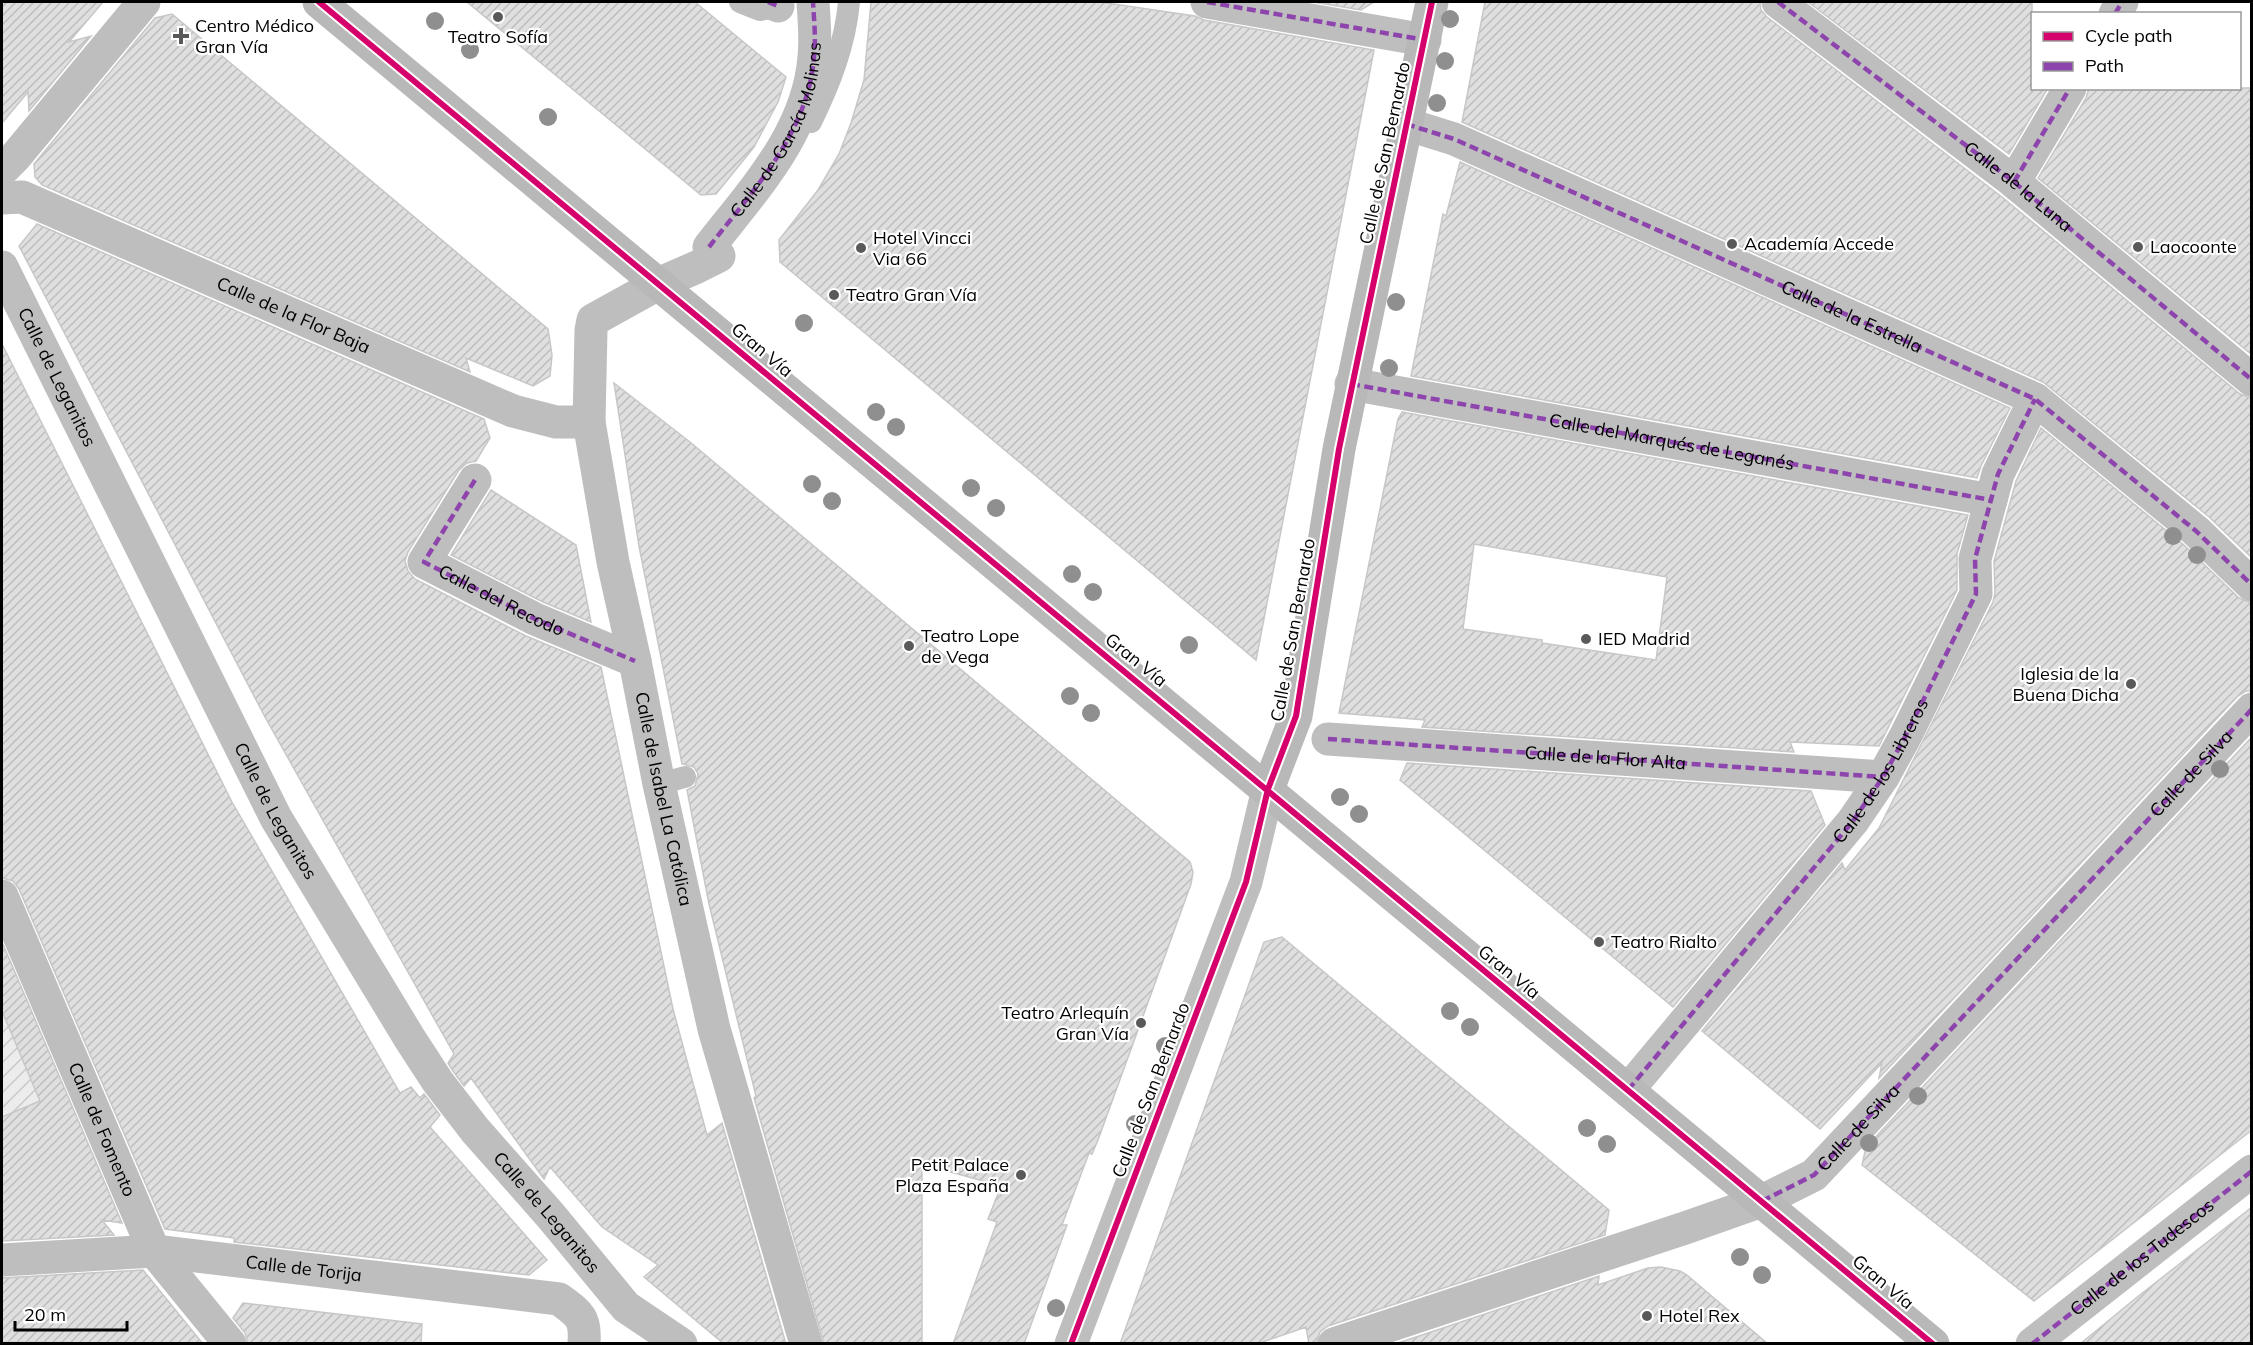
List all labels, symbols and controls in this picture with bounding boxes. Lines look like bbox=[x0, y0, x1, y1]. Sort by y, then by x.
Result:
marker: Teatro Sofía bbox=[491, 10, 505, 24]
legend bbox=[2031, 12, 2241, 90]
place label: Centro Médico Gran Vía bbox=[195, 14, 314, 58]
text: Cycle path bbox=[2085, 24, 2172, 47]
place label: Teatro Sofía bbox=[448, 25, 548, 48]
marker: Centro Médico Gran Vía bbox=[172, 27, 190, 45]
street label: Calle de García Molinas bbox=[725, 42, 826, 222]
text: Path bbox=[2085, 54, 2124, 77]
street label: Calle de San Bernardo bbox=[1354, 60, 1415, 246]
street label: Calle de la Luna bbox=[1960, 136, 2077, 237]
place label: Hotel Vincci Via 66 bbox=[873, 226, 971, 270]
place label: Academía Accede bbox=[1744, 232, 1894, 255]
place label: Laocoonte bbox=[2150, 235, 2237, 258]
marker: Academía Accede bbox=[1725, 237, 1739, 251]
marker: Laocoonte bbox=[2131, 240, 2145, 254]
marker: Hotel Vincci Via 66 bbox=[854, 241, 868, 255]
street label: Calle de la Flor Baja bbox=[213, 271, 374, 358]
street label: Calle de la Estrella bbox=[1778, 275, 1926, 358]
place label: Teatro Gran Vía bbox=[846, 283, 977, 306]
marker: Teatro Gran Vía bbox=[827, 288, 841, 302]
street label: Calle de Leganitos bbox=[13, 303, 102, 450]
street label: Gran Vía bbox=[727, 317, 798, 382]
street label: Calle del Marqués de Leganés bbox=[1547, 408, 1796, 475]
street label: Calle de San Bernardo bbox=[1265, 536, 1320, 723]
street label: Calle del Recodo bbox=[435, 559, 568, 641]
place label: Teatro Lope de Vega bbox=[921, 624, 1019, 668]
place label: IED Madrid bbox=[1598, 627, 1690, 650]
street label: Gran Vía bbox=[1101, 628, 1172, 692]
marker: IED Madrid bbox=[1579, 632, 1593, 646]
marker: Teatro Lope de Vega bbox=[902, 639, 916, 653]
place label: Iglesia de la Buena Dicha bbox=[2013, 662, 2119, 706]
marker: Iglesia de la Buena Dicha bbox=[2124, 677, 2138, 691]
street label: Calle de Isabel La Católica bbox=[630, 690, 698, 908]
street label: Calle de los Libreros bbox=[1827, 694, 1933, 848]
street label: Calle de Silva bbox=[2144, 725, 2237, 822]
street label: Calle de Leganitos bbox=[229, 739, 323, 884]
street label: Calle de la Flor Alta bbox=[1524, 740, 1687, 774]
place label: Teatro Rialto bbox=[1611, 930, 1717, 953]
marker: Teatro Rialto bbox=[1592, 935, 1606, 949]
street label: Gran Vía bbox=[1474, 940, 1545, 1004]
street label: Calle de San Bernardo bbox=[1106, 999, 1195, 1181]
place label: Teatro Arlequín Gran Vía bbox=[1001, 1001, 1129, 1045]
marker: Teatro Arlequín Gran Vía bbox=[1134, 1016, 1148, 1030]
street label: Calle de Fomento bbox=[64, 1059, 141, 1200]
street label: Calle de Silva bbox=[1812, 1079, 1905, 1176]
street label: Calle de Leganitos bbox=[489, 1147, 605, 1278]
place label: Petit Palace Plaza España bbox=[895, 1153, 1009, 1197]
marker: Petit Palace Plaza España bbox=[1014, 1168, 1028, 1182]
street label: Calle de los Tudescos bbox=[2065, 1193, 2218, 1321]
street label: Gran Vía bbox=[1848, 1249, 1919, 1314]
street label: Calle de Torija bbox=[244, 1250, 363, 1287]
scale bar bbox=[15, 1294, 128, 1332]
text: 20 m bbox=[24, 1303, 66, 1326]
place label: Hotel Rex bbox=[1659, 1304, 1740, 1327]
marker: Hotel Rex bbox=[1640, 1309, 1654, 1323]

